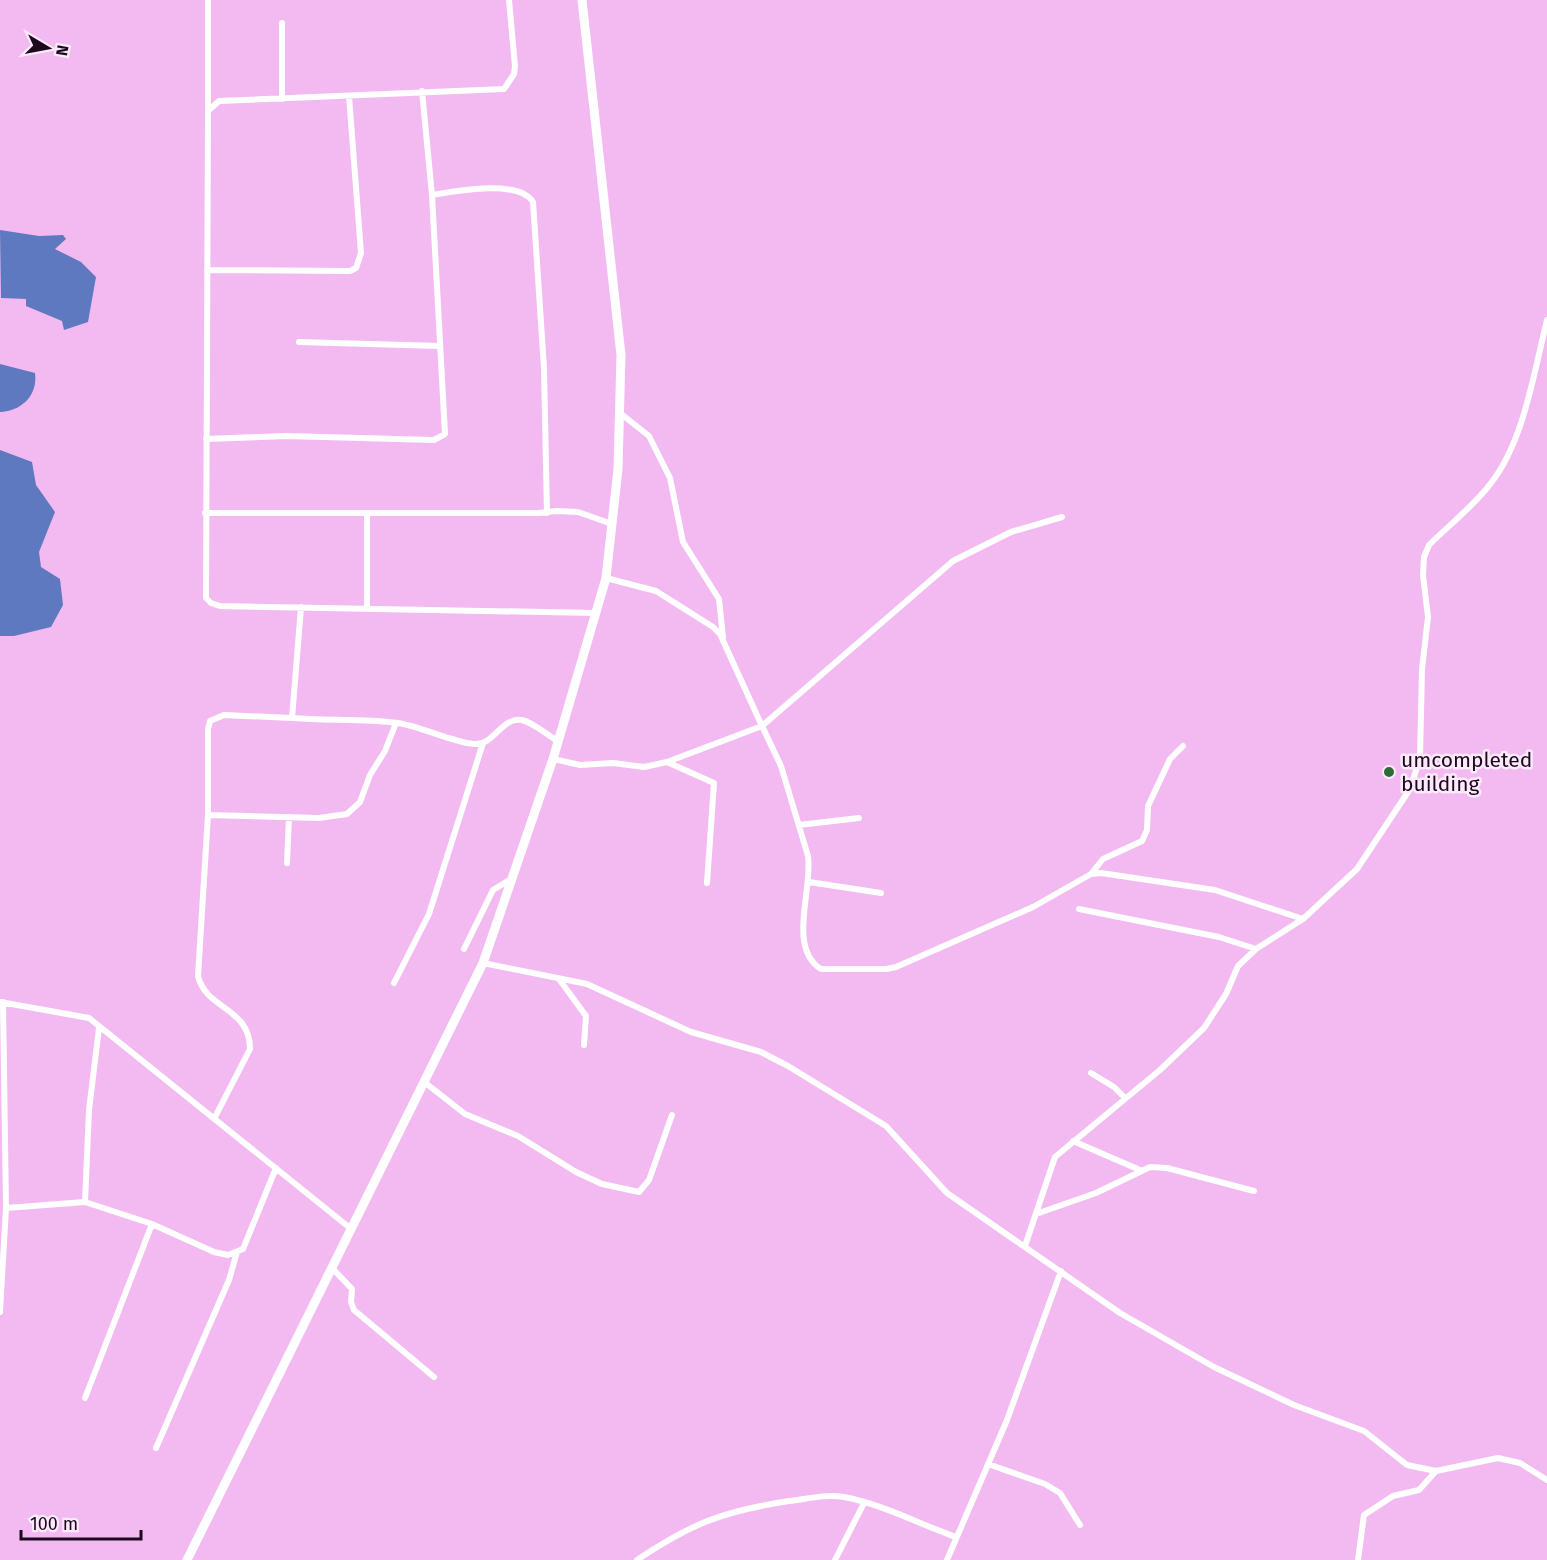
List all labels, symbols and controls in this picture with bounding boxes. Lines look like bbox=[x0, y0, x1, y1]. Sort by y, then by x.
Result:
north arrow bbox=[18, 18, 78, 78]
text: N bbox=[52, 44, 73, 57]
place label: umcompleted building bbox=[1401, 747, 1532, 797]
marker: umcompleted building bbox=[1382, 765, 1396, 779]
scale bar bbox=[21, 1503, 141, 1541]
text: 100 m bbox=[30, 1513, 78, 1535]

